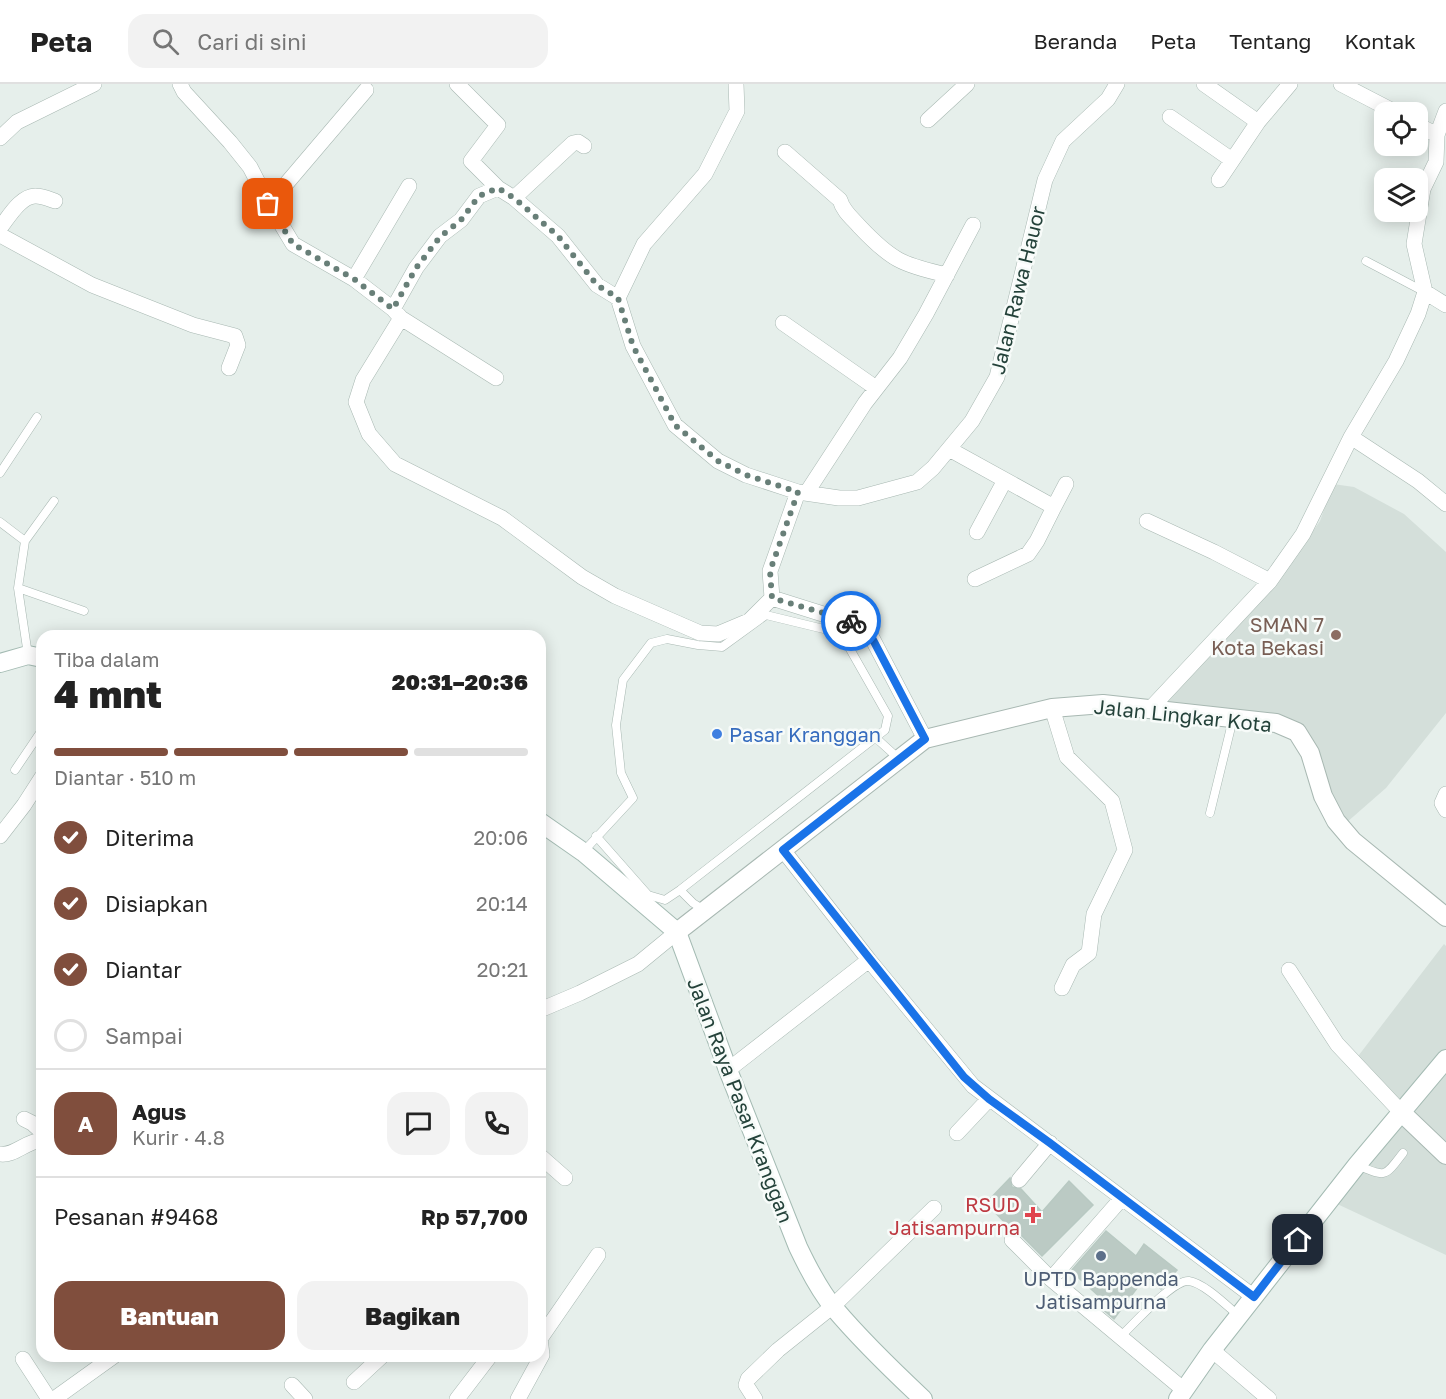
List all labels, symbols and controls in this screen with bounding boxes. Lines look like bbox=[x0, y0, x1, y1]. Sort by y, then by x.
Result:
search box bbox=[128, 14, 548, 68]
text: Peta bbox=[30, 25, 92, 58]
icon: search bbox=[149, 25, 182, 58]
text: Cari di sini bbox=[197, 28, 307, 55]
text: Beranda bbox=[1034, 28, 1117, 54]
text: Peta bbox=[1150, 28, 1196, 54]
text: Tentang bbox=[1229, 28, 1311, 54]
text: Kontak bbox=[1344, 28, 1416, 54]
map controls bbox=[1374, 102, 1428, 222]
button: locate bbox=[1374, 102, 1428, 156]
button: layers bbox=[1374, 168, 1428, 222]
pin bbox=[242, 178, 293, 229]
icon: bag bbox=[251, 187, 284, 220]
street label: Jalan Rawa Hauor bbox=[985, 203, 1050, 377]
courier bbox=[821, 591, 881, 651]
icon: bike bbox=[835, 605, 868, 638]
place label: SMAN 7 Kota Bekasi bbox=[1211, 612, 1324, 659]
marker: SMAN 7 Kota Bekasi bbox=[1329, 628, 1343, 642]
text: Tiba dalam bbox=[54, 647, 159, 671]
text: 20:31–20:36 bbox=[392, 668, 528, 695]
text: 4 mnt bbox=[54, 670, 162, 717]
street label: Jalan Lingkar Kota bbox=[1093, 694, 1273, 736]
place label: Pasar Kranggan bbox=[729, 722, 881, 746]
marker: Pasar Kranggan bbox=[710, 727, 724, 741]
text: Diantar · 510 m bbox=[54, 765, 196, 789]
icon: check bbox=[54, 821, 87, 854]
text: Diterima bbox=[105, 824, 194, 851]
text: 20:06 bbox=[474, 825, 528, 849]
icon: check bbox=[54, 887, 87, 920]
text: Disiapkan bbox=[105, 890, 208, 917]
text: 20:14 bbox=[476, 891, 528, 915]
icon: check bbox=[54, 953, 87, 986]
text: Diantar bbox=[105, 956, 182, 983]
text: 20:21 bbox=[477, 957, 528, 981]
street label: Jalan Raya Pasar Kranggan bbox=[683, 974, 799, 1226]
text: Sampai bbox=[105, 1022, 183, 1049]
button: chat bbox=[387, 1092, 450, 1155]
button: phone bbox=[465, 1092, 528, 1155]
text: Agus bbox=[132, 1098, 186, 1125]
text: A bbox=[78, 1110, 93, 1137]
text: Kurir · 4.8 bbox=[132, 1125, 225, 1149]
place label: RSUD Jatisampurna bbox=[889, 1192, 1020, 1239]
text: Pesanan #9468 bbox=[54, 1203, 218, 1230]
text: Rp 57,700 bbox=[421, 1203, 528, 1230]
marker: RSUD Jatisampurna bbox=[1024, 1206, 1042, 1224]
pin bbox=[1272, 1214, 1323, 1265]
icon: home bbox=[1281, 1223, 1314, 1256]
marker: UPTD Bappenda Jatisampurna bbox=[1094, 1249, 1108, 1263]
place label: UPTD Bappenda Jatisampurna bbox=[1023, 1266, 1179, 1313]
button: Bantuan bbox=[54, 1281, 285, 1350]
button: Bagikan bbox=[297, 1281, 528, 1350]

